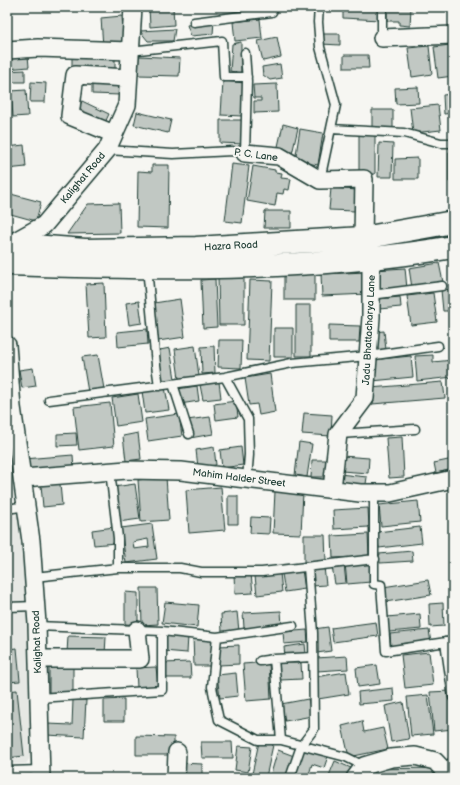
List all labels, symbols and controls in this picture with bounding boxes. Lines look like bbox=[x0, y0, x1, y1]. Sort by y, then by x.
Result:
street label: P. C. Lane bbox=[233, 146, 279, 164]
street label: Kalighat Road bbox=[58, 150, 108, 206]
street label: Hazra Road bbox=[204, 239, 258, 253]
street label: Jadu Bhattacharya Lane bbox=[360, 275, 378, 385]
street label: Mahim Halder Street bbox=[192, 466, 286, 490]
street label: Kalighat Road bbox=[30, 610, 44, 674]

